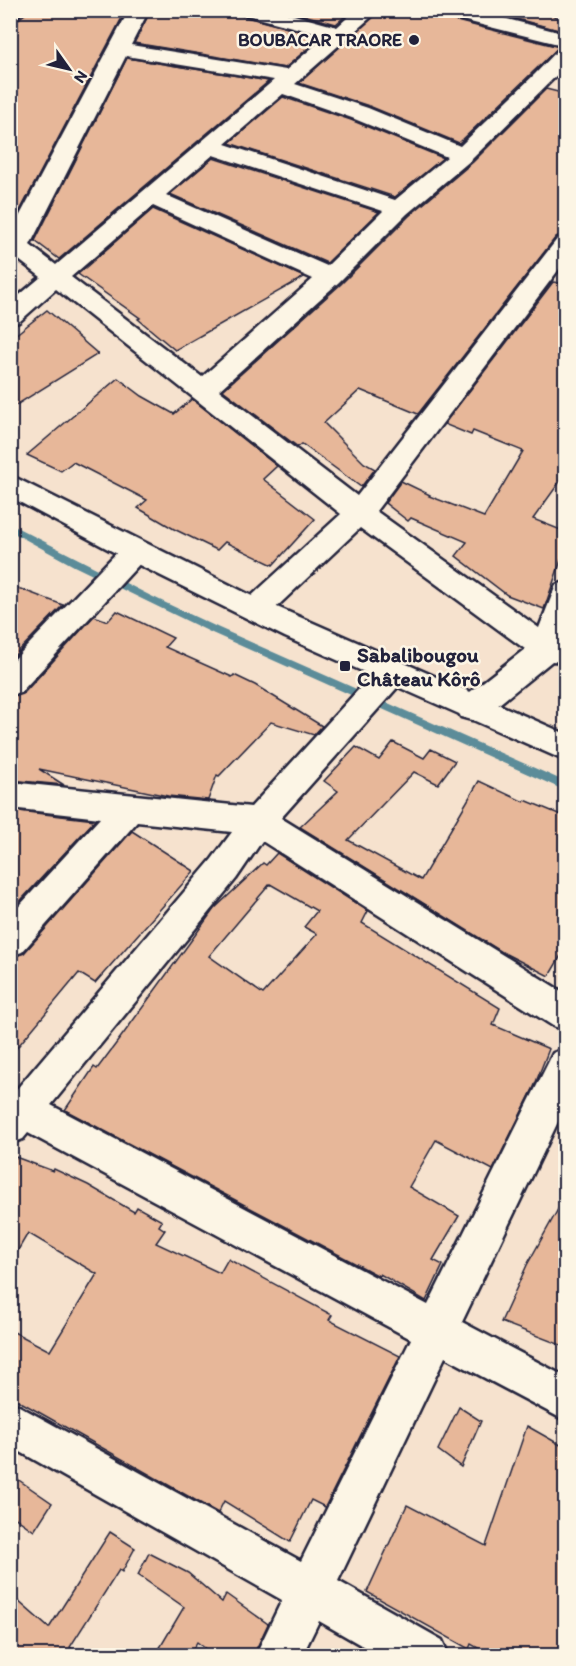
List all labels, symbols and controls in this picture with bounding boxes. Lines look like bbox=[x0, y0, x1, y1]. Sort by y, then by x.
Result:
place label: BOUBACAR TRAORE bbox=[238, 29, 402, 51]
marker: BOUBACAR TRAORE bbox=[407, 33, 421, 47]
north arrow bbox=[39, 39, 99, 99]
text: N bbox=[70, 67, 92, 87]
place label: Sabalibougou Château Kôrô bbox=[357, 642, 481, 691]
marker: Sabalibougou Château Kôrô bbox=[338, 659, 352, 673]

